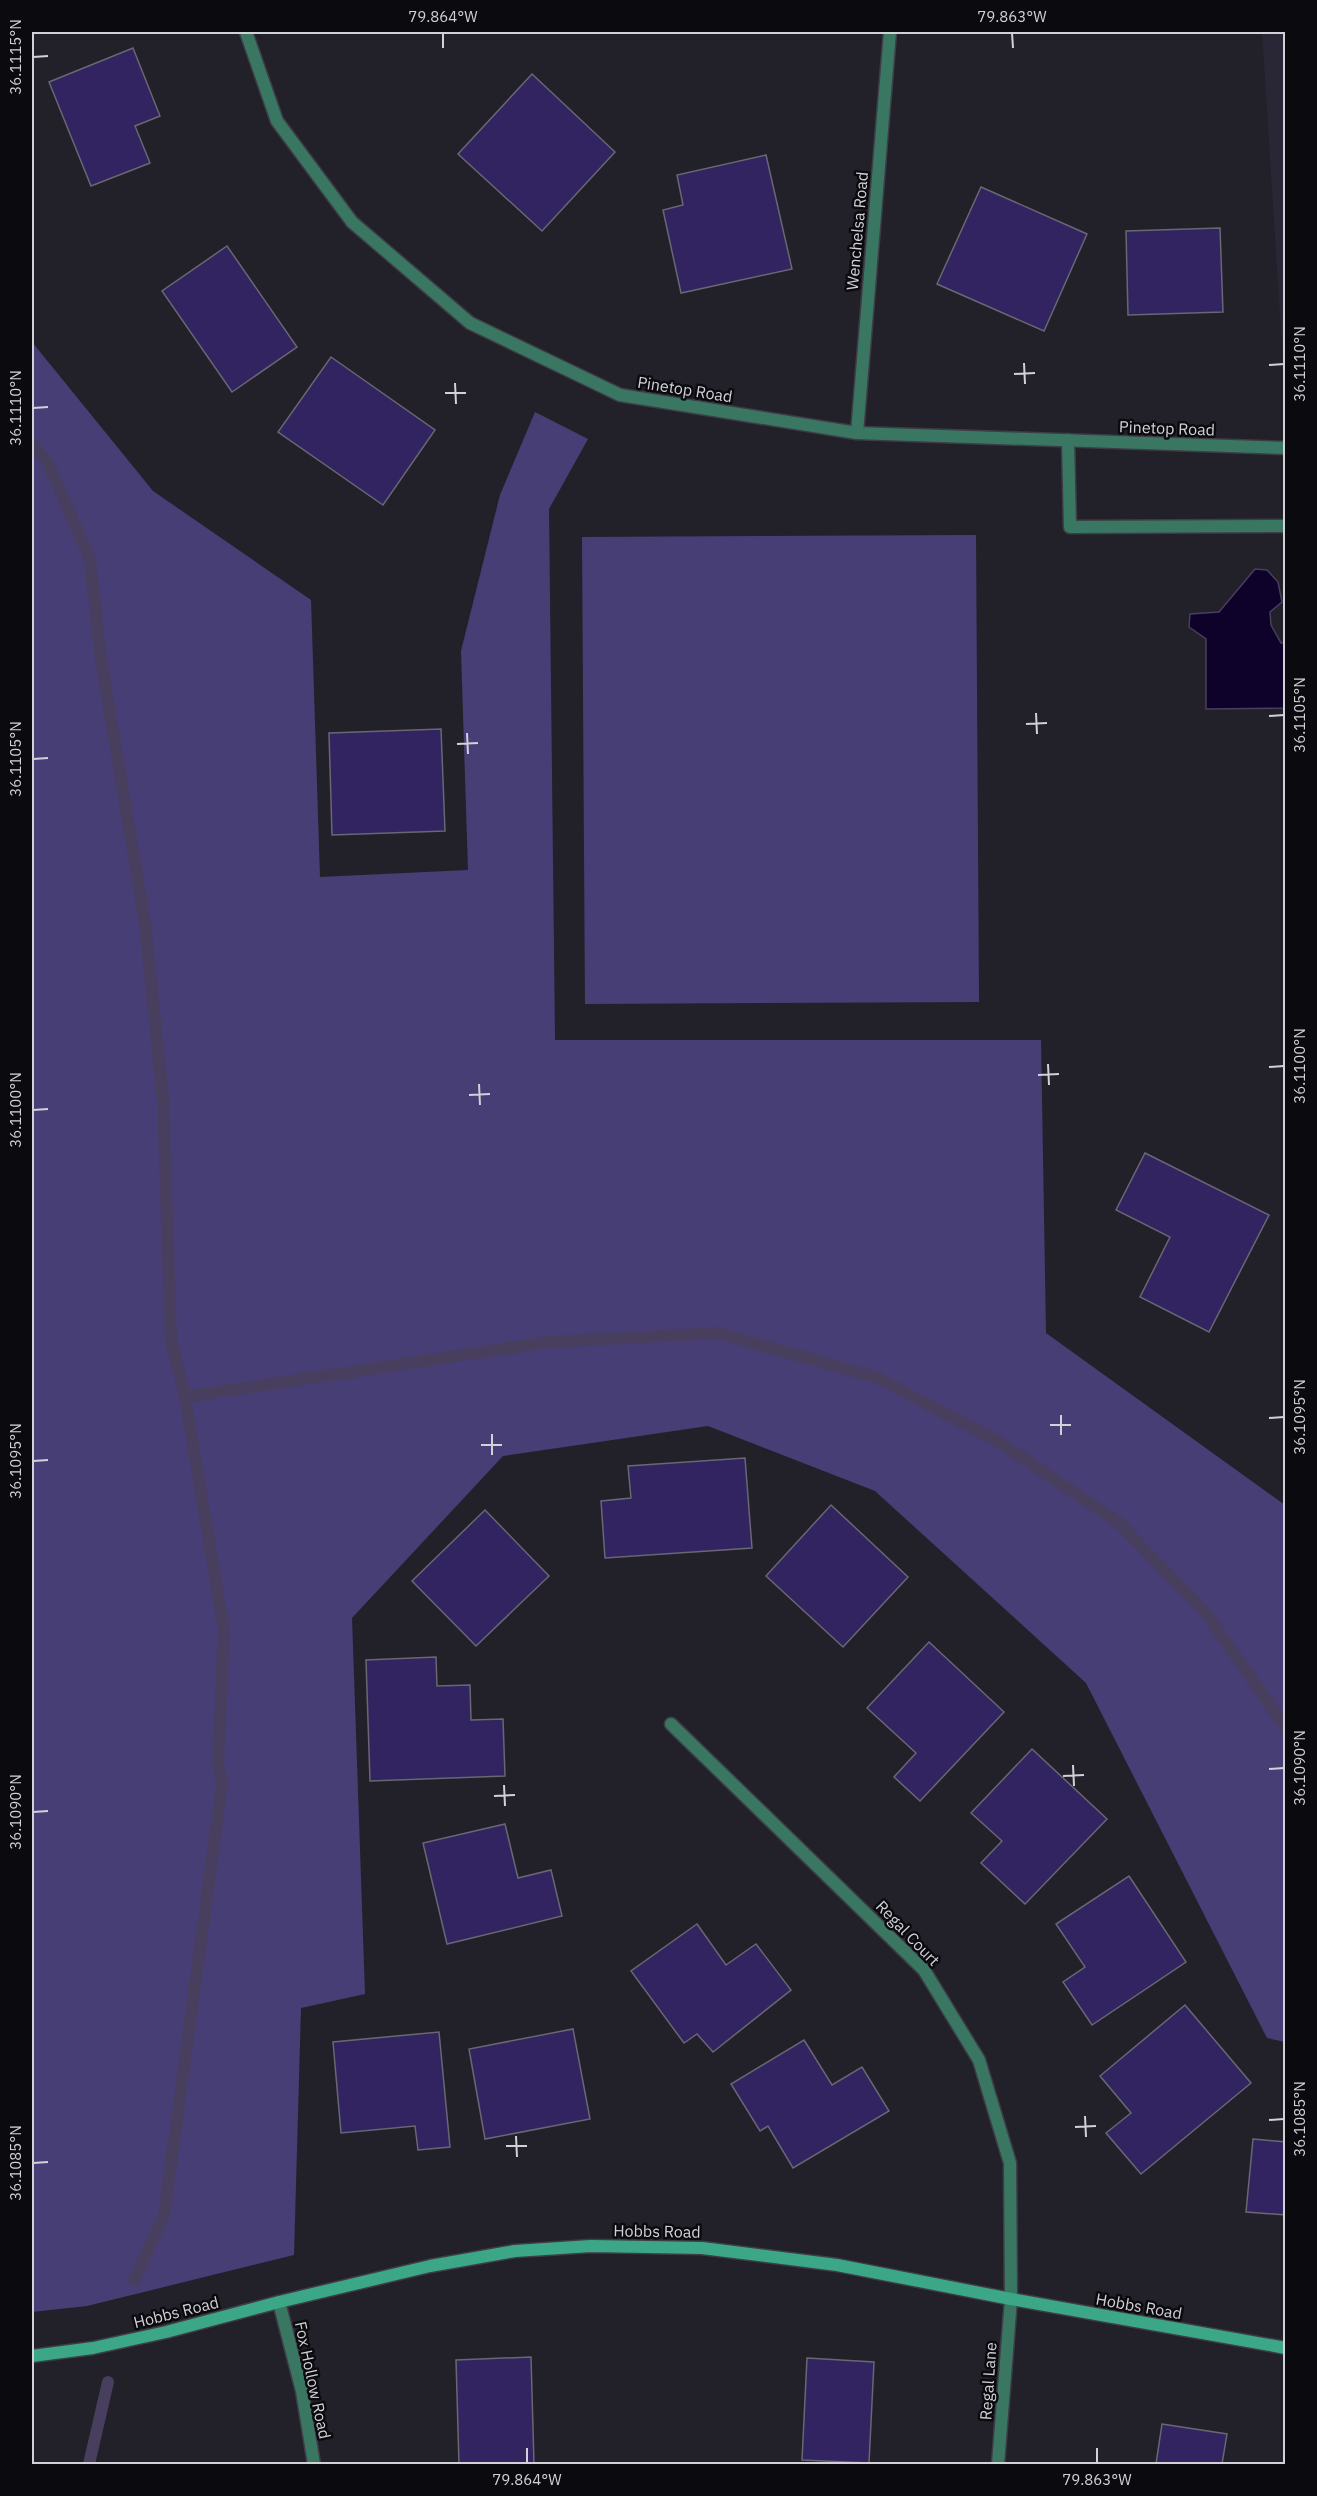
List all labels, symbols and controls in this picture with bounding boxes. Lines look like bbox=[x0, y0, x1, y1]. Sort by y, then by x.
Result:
text: 79.864°W bbox=[408, 7, 478, 26]
text: 79.863°W bbox=[977, 7, 1047, 26]
text: 36.1115°N bbox=[6, 19, 25, 95]
street label: Wenchelsa Road bbox=[842, 171, 872, 291]
text: 36.1110°N bbox=[1290, 326, 1309, 402]
text: 36.1110°N bbox=[6, 370, 25, 446]
street label: Pinetop Road bbox=[636, 372, 734, 406]
street label: Pinetop Road bbox=[1119, 416, 1215, 440]
text: 36.1105°N bbox=[1290, 677, 1309, 753]
text: 36.1105°N bbox=[6, 721, 25, 797]
text: 36.1100°N bbox=[1290, 1028, 1309, 1104]
text: 36.1100°N bbox=[6, 1072, 25, 1148]
text: 36.1095°N bbox=[1290, 1379, 1309, 1455]
text: 36.1095°N bbox=[6, 1423, 25, 1499]
text: 36.1090°N bbox=[1290, 1730, 1309, 1806]
text: 36.1090°N bbox=[6, 1774, 25, 1850]
street label: Regal Court bbox=[872, 1896, 944, 1970]
text: 36.1085°N bbox=[1290, 2081, 1309, 2157]
text: 36.1085°N bbox=[6, 2125, 25, 2201]
street label: Hobbs Road bbox=[613, 2220, 701, 2242]
street label: Hobbs Road bbox=[1094, 2289, 1184, 2323]
street label: Hobbs Road bbox=[131, 2292, 221, 2332]
street label: Fox Hollow Road bbox=[291, 2319, 335, 2441]
street label: Regal Lane bbox=[975, 2341, 1001, 2421]
text: 79.864°W bbox=[492, 2470, 562, 2489]
text: 79.863°W bbox=[1062, 2470, 1132, 2489]

